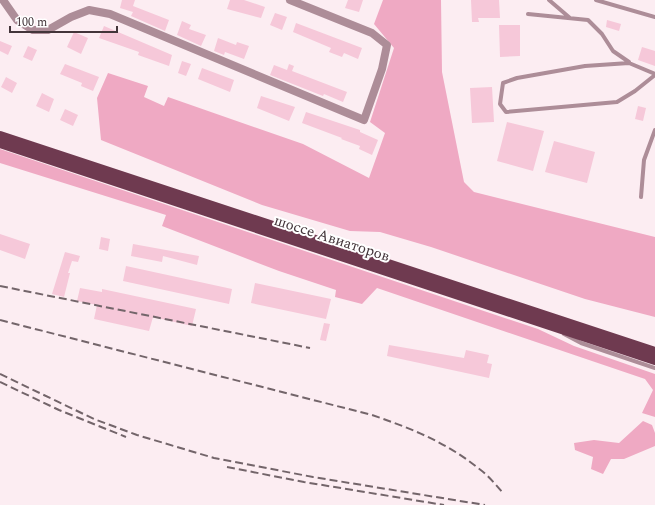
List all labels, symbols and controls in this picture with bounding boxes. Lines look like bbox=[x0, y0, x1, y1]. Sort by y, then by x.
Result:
scale bar bbox=[10, 8, 117, 34]
text: 100 m bbox=[16, 13, 47, 32]
street label: шоссе Авиаторов bbox=[271, 209, 393, 268]

